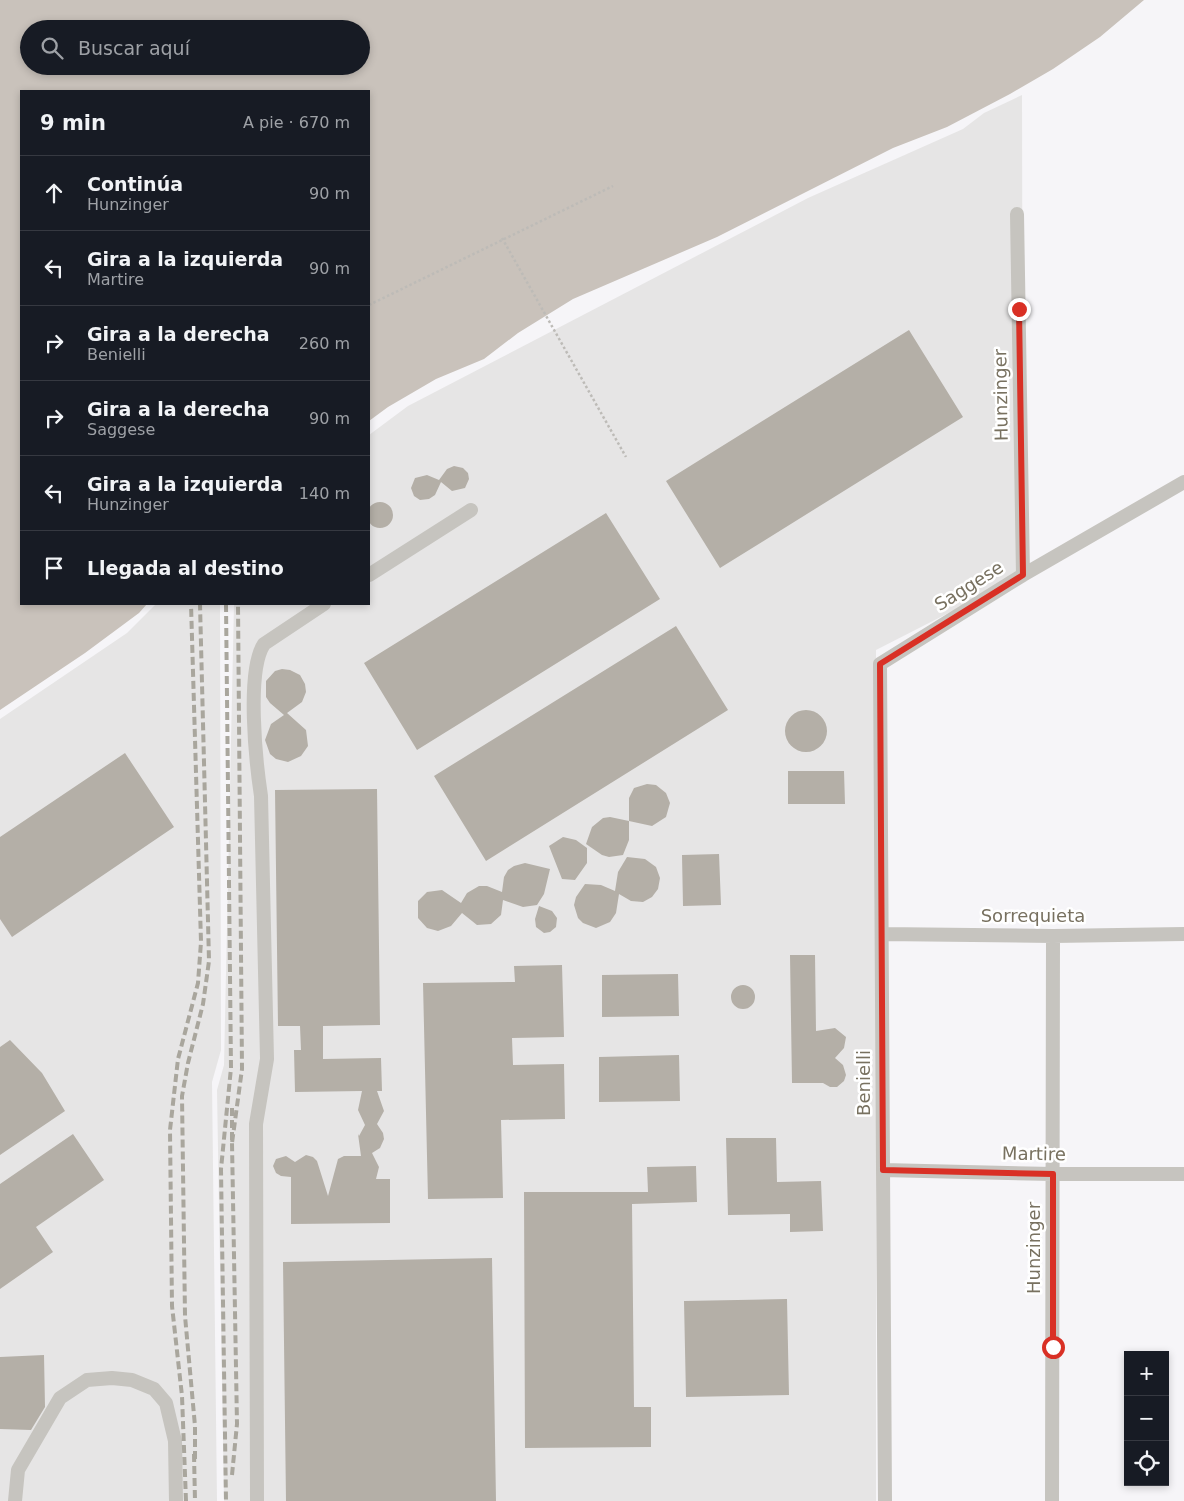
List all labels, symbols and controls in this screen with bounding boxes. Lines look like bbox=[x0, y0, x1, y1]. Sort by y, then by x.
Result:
search box bbox=[20, 20, 370, 75]
icon: search bbox=[38, 34, 66, 62]
text: Buscar aquí bbox=[78, 37, 190, 59]
text: 9 min bbox=[40, 111, 106, 135]
text: A pie · 670 m bbox=[243, 113, 350, 132]
text: Continúa bbox=[87, 173, 183, 195]
icon: ahead bbox=[40, 179, 68, 207]
text: 90 m bbox=[309, 184, 350, 203]
text: Hunzinger bbox=[87, 195, 169, 214]
text: Gira a la izquierda bbox=[87, 248, 283, 270]
icon: left bbox=[40, 254, 68, 282]
text: 90 m bbox=[309, 259, 350, 278]
text: Martire bbox=[87, 270, 144, 289]
route end bbox=[1008, 298, 1031, 321]
text: Gira a la derecha bbox=[87, 323, 270, 345]
icon: right bbox=[40, 329, 68, 357]
text: 260 m bbox=[299, 334, 350, 353]
text: Benielli bbox=[87, 345, 146, 364]
street label: Hunzinger bbox=[989, 348, 1012, 441]
text: Gira a la derecha bbox=[87, 398, 270, 420]
icon: right bbox=[40, 404, 68, 432]
text: 90 m bbox=[309, 409, 350, 428]
text: Saggese bbox=[87, 420, 155, 439]
text: Gira a la izquierda bbox=[87, 473, 283, 495]
icon: left bbox=[40, 479, 68, 507]
text: 140 m bbox=[299, 484, 350, 503]
text: Hunzinger bbox=[87, 495, 169, 514]
icon: arrive bbox=[40, 554, 68, 582]
street label: Saggese bbox=[931, 556, 1007, 615]
text: Llegada al destino bbox=[87, 557, 284, 579]
street label: Sorrequieta bbox=[981, 905, 1085, 926]
street label: Benielli bbox=[853, 1050, 874, 1116]
street label: Martire bbox=[1002, 1142, 1066, 1165]
street label: Hunzinger bbox=[1023, 1201, 1044, 1294]
route start bbox=[1042, 1336, 1065, 1359]
map controls bbox=[1124, 1351, 1169, 1486]
button: + bbox=[1124, 1351, 1169, 1396]
button: − bbox=[1124, 1396, 1169, 1441]
button: locate bbox=[1124, 1441, 1169, 1486]

